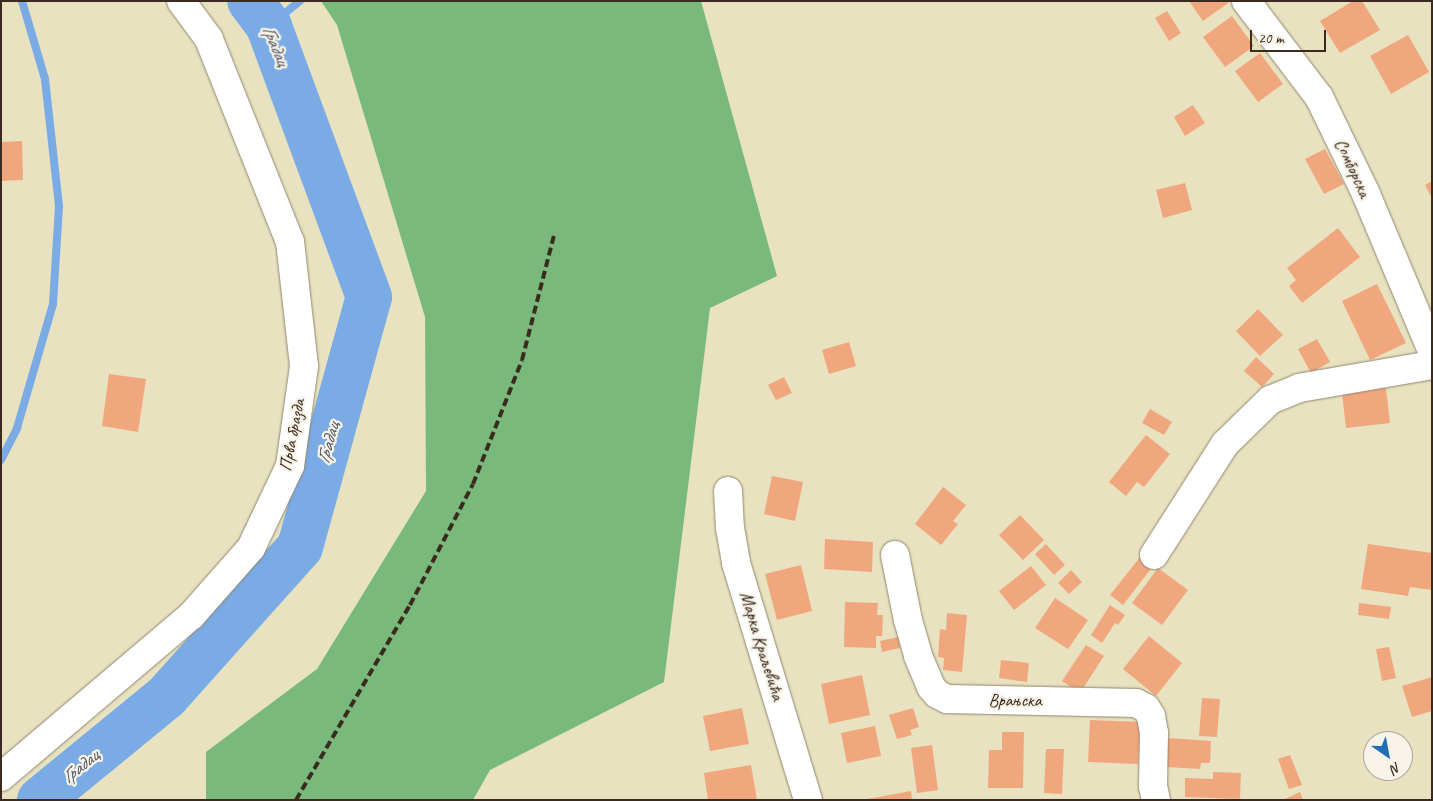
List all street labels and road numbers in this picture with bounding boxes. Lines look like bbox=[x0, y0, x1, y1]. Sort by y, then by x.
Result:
street label: Сомборска bbox=[1330, 135, 1376, 201]
street label: Прва бразда bbox=[274, 397, 310, 473]
street label: Марка Краљевића bbox=[735, 588, 789, 704]
street label: Врањска bbox=[988, 689, 1042, 711]

